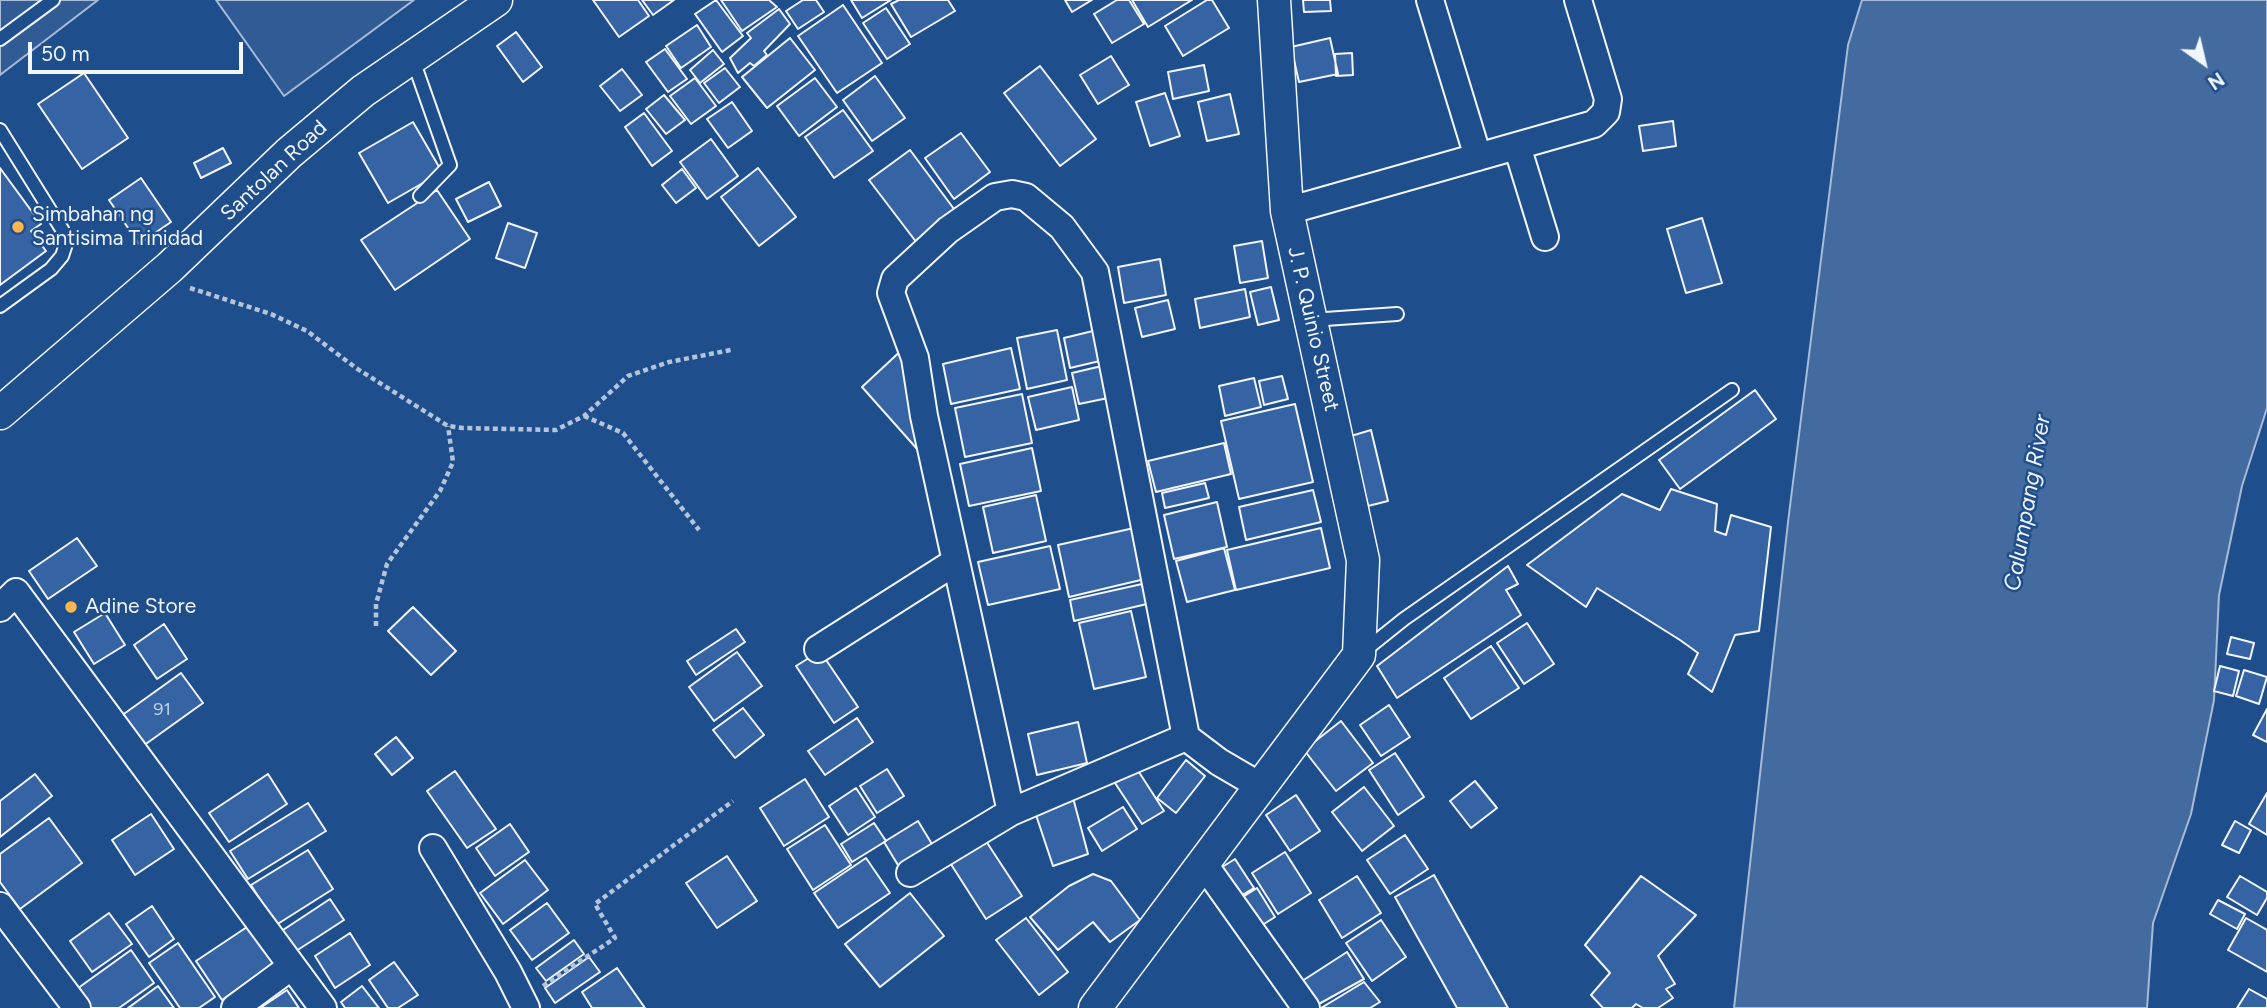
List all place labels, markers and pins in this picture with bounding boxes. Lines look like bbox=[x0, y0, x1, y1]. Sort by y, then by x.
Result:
place label: Simbahan ng Santisima Trinidad bbox=[32, 202, 203, 252]
marker: Simbahan ng Santisima Trinidad bbox=[10, 219, 26, 235]
place label: Adine Store bbox=[85, 594, 196, 620]
marker: Adine Store bbox=[63, 599, 79, 615]

